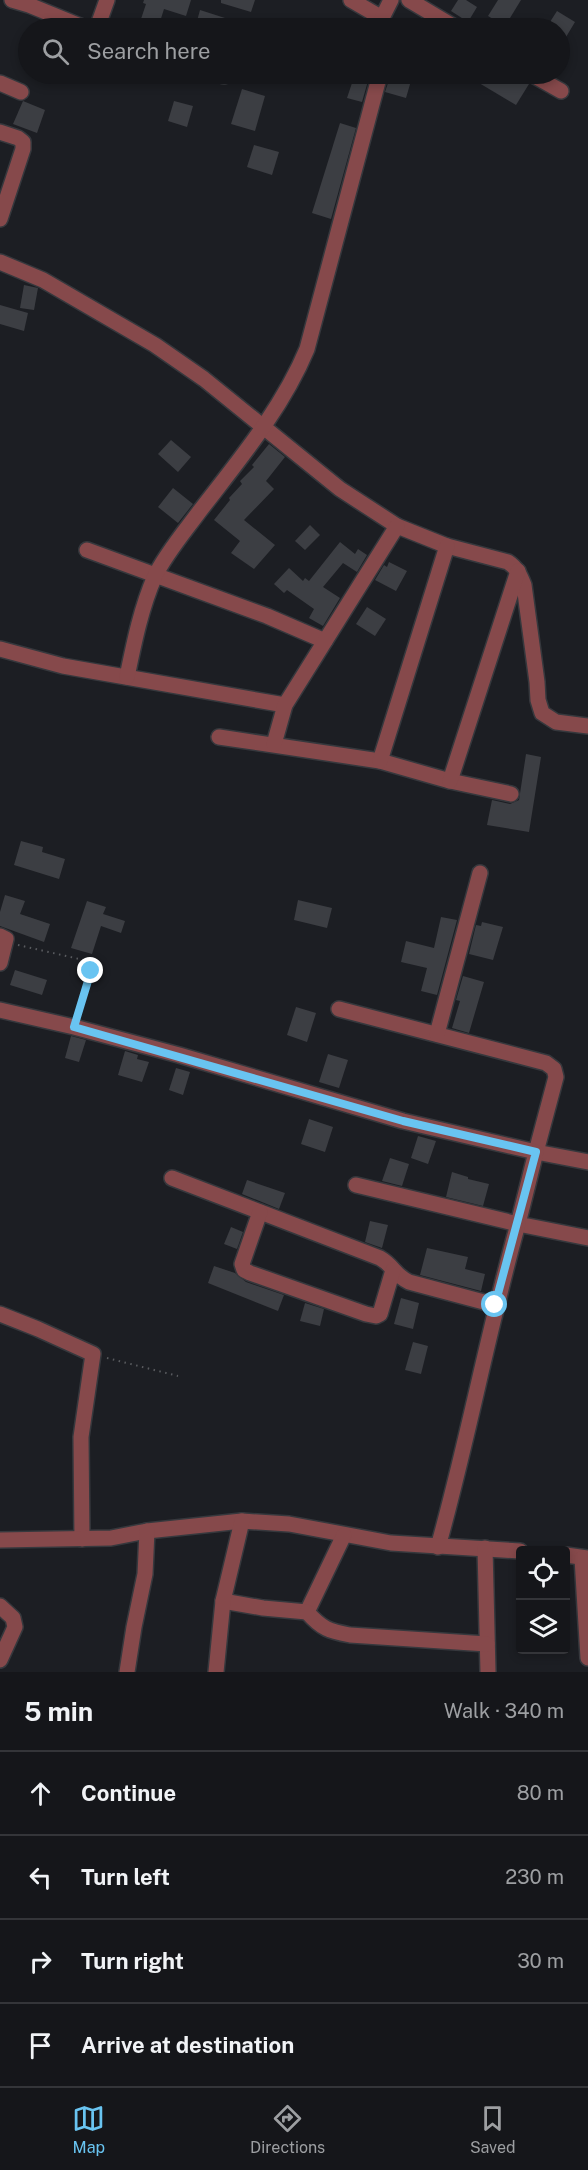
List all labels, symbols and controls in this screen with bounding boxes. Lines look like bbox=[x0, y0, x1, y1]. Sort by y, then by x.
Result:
search box bbox=[18, 18, 570, 84]
icon: search bbox=[39, 35, 72, 68]
text: Search here bbox=[87, 38, 211, 64]
route end bbox=[77, 957, 103, 983]
route start bbox=[481, 1291, 507, 1317]
map controls bbox=[516, 1546, 570, 1654]
button: locate bbox=[516, 1546, 570, 1600]
button: layers bbox=[516, 1600, 570, 1654]
text: 5 min bbox=[24, 1696, 93, 1727]
text: Walk · 340 m bbox=[444, 1699, 564, 1723]
icon: ahead bbox=[24, 1777, 57, 1810]
text: Continue bbox=[81, 1780, 176, 1806]
text: 80 m bbox=[517, 1781, 564, 1805]
icon: left bbox=[24, 1861, 57, 1894]
text: Turn left bbox=[81, 1864, 170, 1890]
text: 230 m bbox=[505, 1865, 564, 1889]
icon: right bbox=[24, 1945, 57, 1978]
text: Turn right bbox=[81, 1948, 184, 1974]
text: 30 m bbox=[517, 1949, 564, 1973]
icon: arrive bbox=[24, 2029, 57, 2062]
text: Arrive at destination bbox=[81, 2032, 294, 2058]
tab: Map bbox=[72, 2102, 105, 2157]
tab: Directions bbox=[250, 2102, 325, 2157]
tab: Saved bbox=[470, 2102, 516, 2157]

